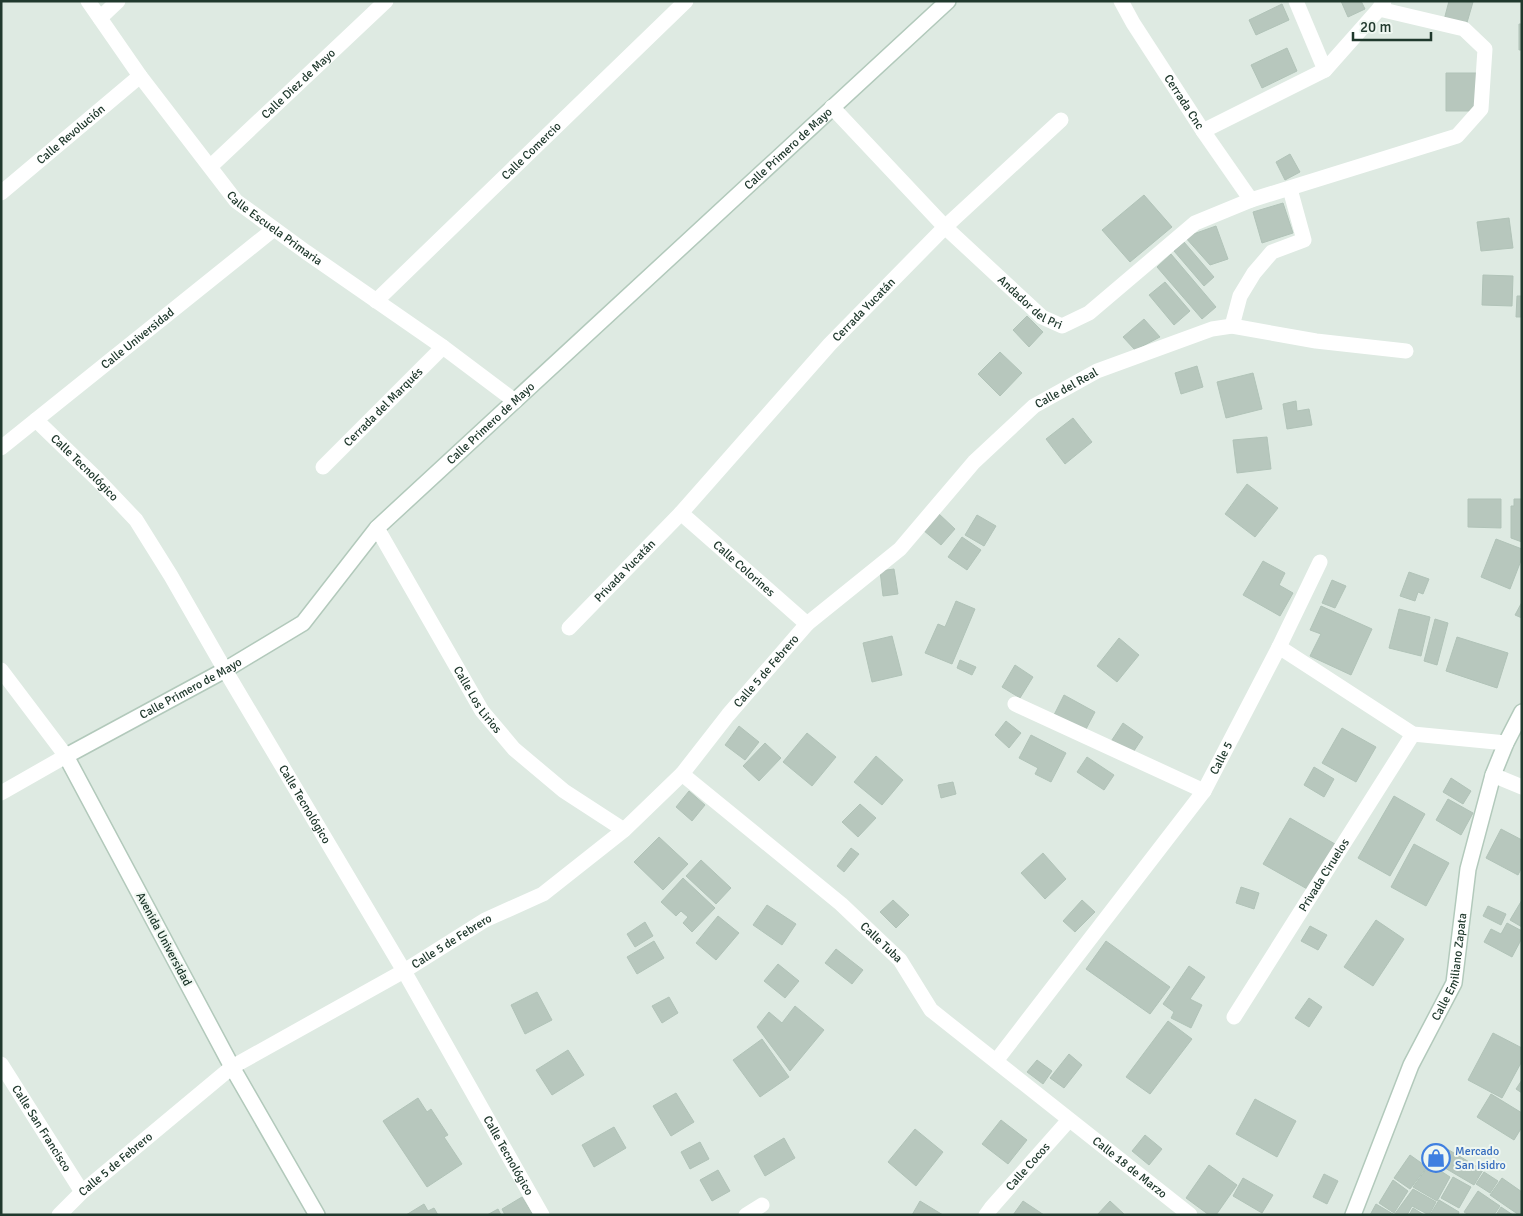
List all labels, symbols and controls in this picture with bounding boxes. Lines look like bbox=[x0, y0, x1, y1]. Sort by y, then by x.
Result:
scale bar bbox=[1353, 10, 1430, 42]
text: 20 m bbox=[1360, 18, 1391, 36]
street label: Calle Diez de Mayo bbox=[259, 46, 339, 122]
street label: Cerrada Cnc bbox=[1160, 72, 1207, 133]
street label: Calle Revolución bbox=[34, 102, 108, 168]
street label: Calle Primero de Mayo bbox=[741, 105, 836, 193]
street label: Calle Comercio bbox=[499, 119, 565, 183]
street label: Calle Escuela Primaria bbox=[223, 188, 325, 269]
street label: Andador del Pri bbox=[994, 273, 1064, 333]
street label: Cerrada Yucatán bbox=[829, 275, 899, 345]
street label: Calle Universidad bbox=[98, 305, 177, 373]
street label: Cerrada del Marqués bbox=[341, 364, 426, 450]
street label: Calle del Real bbox=[1032, 365, 1101, 412]
street label: Calle Primero de Mayo bbox=[444, 379, 538, 468]
street label: Calle Tecnológico bbox=[47, 431, 121, 505]
street label: Privada Yucatán bbox=[591, 537, 659, 605]
street label: Calle Colorines bbox=[710, 538, 778, 600]
street label: Calle 5 de Febrero bbox=[731, 632, 802, 711]
street label: Calle Primero de Mayo bbox=[137, 655, 245, 723]
street label: Calle Los Lirios bbox=[450, 663, 505, 737]
street label: Calle 5 bbox=[1207, 739, 1236, 777]
street label: Calle Tecnológico bbox=[275, 762, 334, 847]
street label: Privada Ciruelos bbox=[1296, 836, 1353, 915]
street label: Avenida Universidad bbox=[133, 890, 195, 989]
street label: Calle 5 de Febrero bbox=[409, 911, 494, 972]
street label: Calle Emiliano Zapata bbox=[1429, 912, 1471, 1023]
street label: Calle Tuba bbox=[857, 919, 905, 966]
street label: Calle San Francisco bbox=[8, 1082, 74, 1175]
street label: Calle Tecnológico bbox=[479, 1113, 536, 1198]
street label: Calle 5 de Febrero bbox=[76, 1129, 156, 1200]
street label: Calle 18 de Marzo bbox=[1089, 1134, 1170, 1202]
street label: Calle Cocos bbox=[1003, 1140, 1053, 1194]
shop icon: Mercado San Isidro bbox=[1421, 1143, 1451, 1173]
place label: Mercado San Isidro bbox=[1455, 1144, 1506, 1173]

